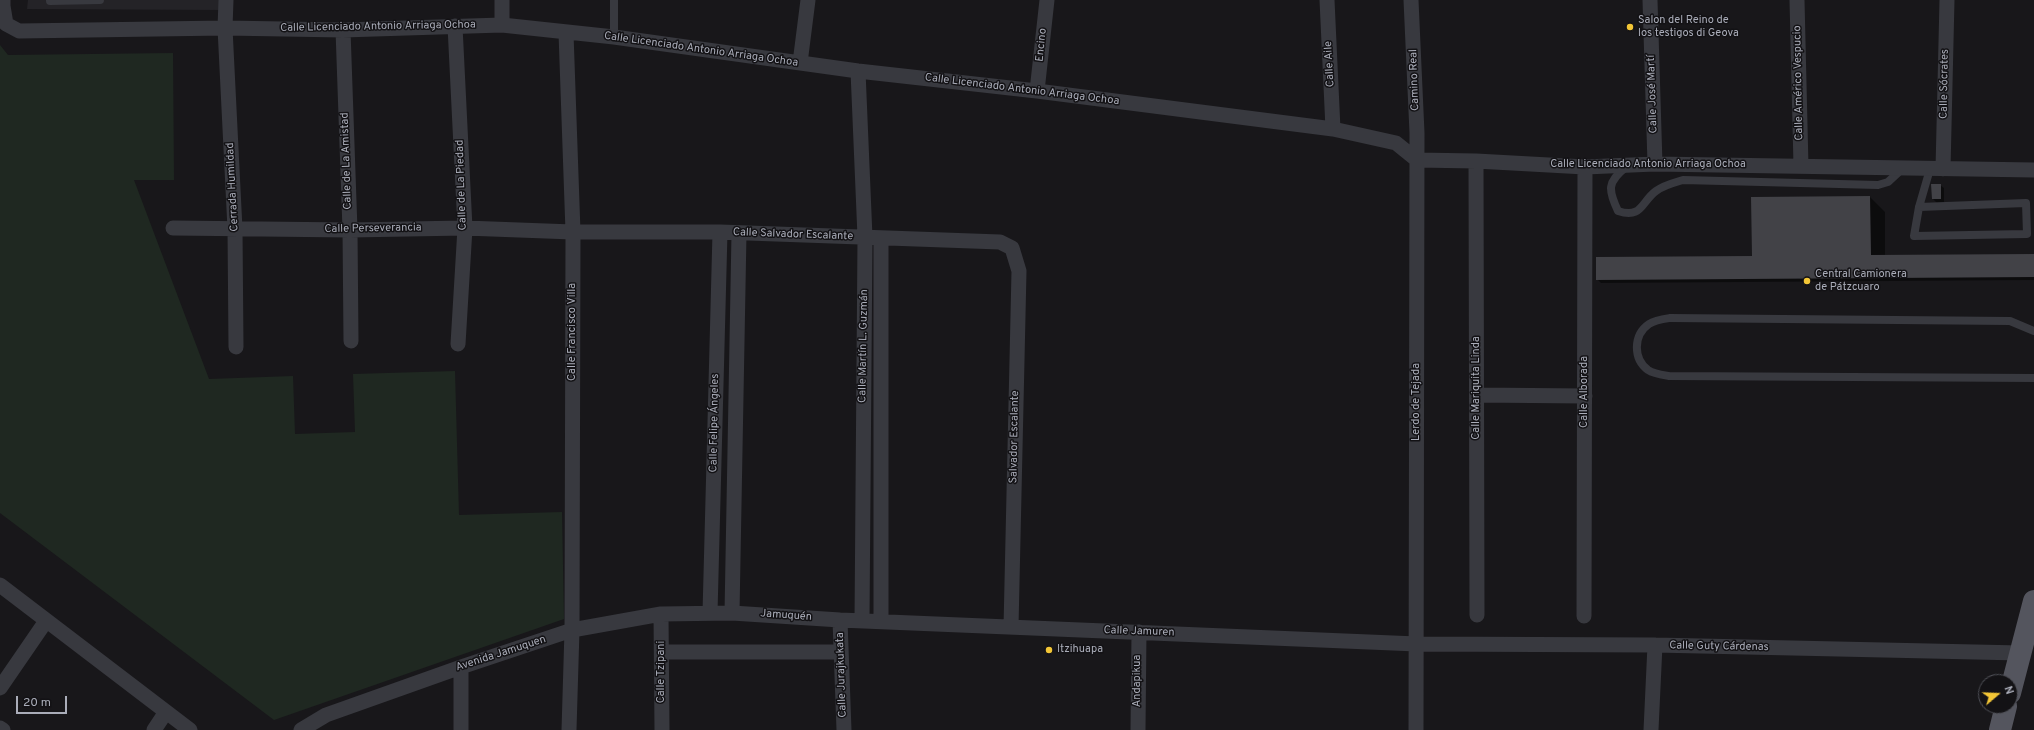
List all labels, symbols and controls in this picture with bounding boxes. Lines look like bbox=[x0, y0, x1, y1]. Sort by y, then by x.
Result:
place label: Salon del Reino de los testigos di Geova bbox=[1638, 14, 1739, 40]
street label: Calle Licenciado Antonio Arriaga Ochoa bbox=[280, 19, 476, 35]
marker: Salon del Reino de los testigos di Geova bbox=[1625, 22, 1635, 32]
street label: Calle Américo Vespucio bbox=[1791, 25, 1807, 141]
street label: Encino bbox=[1034, 28, 1050, 62]
street label: Calle Licenciado Antonio Arriaga Ochoa bbox=[603, 30, 799, 70]
street label: Calle Aile bbox=[1322, 41, 1338, 87]
street label: Camino Real bbox=[1407, 49, 1423, 111]
street label: Calle Sócrates bbox=[1938, 49, 1952, 119]
street label: Calle José Martí bbox=[1645, 54, 1661, 134]
street label: Calle Licenciado Antonio Arriaga Ochoa bbox=[924, 72, 1120, 108]
street label: Calle de La Amistad bbox=[339, 112, 355, 210]
street label: Calle de La Piedad bbox=[454, 140, 470, 230]
street label: Cerrada Humildad bbox=[224, 142, 242, 232]
street label: Calle Licenciado Antonio Arriaga Ochoa bbox=[1550, 158, 1746, 172]
street label: Calle Perseverancia bbox=[324, 222, 422, 236]
street label: Calle Salvador Escalante bbox=[733, 226, 853, 244]
place label: Central Camionera de Pátzcuaro bbox=[1815, 268, 1907, 294]
marker: Central Camionera de Pátzcuaro bbox=[1802, 276, 1812, 286]
street label: Calle Francisco Villa bbox=[566, 283, 580, 381]
street label: Calle Martín L. Guzmán bbox=[856, 289, 872, 403]
street label: Calle Mariquita Linda bbox=[1470, 336, 1484, 440]
street label: Calle Alborada bbox=[1578, 356, 1592, 428]
street label: Lerdo de Tejada bbox=[1410, 363, 1424, 441]
street label: Calle Felipe Ángeles bbox=[708, 374, 722, 472]
street label: Salvador Escalante bbox=[1008, 390, 1022, 484]
street label: Jamuquén bbox=[760, 608, 812, 624]
street label: Calle Jamuren bbox=[1103, 624, 1175, 640]
street label: Calle Jurajkukata bbox=[834, 632, 850, 718]
street label: Avenida Jamuquen bbox=[454, 633, 548, 675]
street label: Calle Guty Cárdenas bbox=[1669, 640, 1769, 654]
street label: Calle Tzipani bbox=[655, 641, 669, 703]
place label: Itzihuapa bbox=[1057, 643, 1103, 657]
marker: Itzihuapa bbox=[1044, 645, 1054, 655]
street label: Andapikua bbox=[1131, 655, 1145, 707]
north arrow bbox=[1978, 674, 2018, 714]
text: N bbox=[2000, 684, 2016, 696]
scale bar bbox=[18, 688, 69, 714]
text: 20 m bbox=[23, 695, 51, 711]

